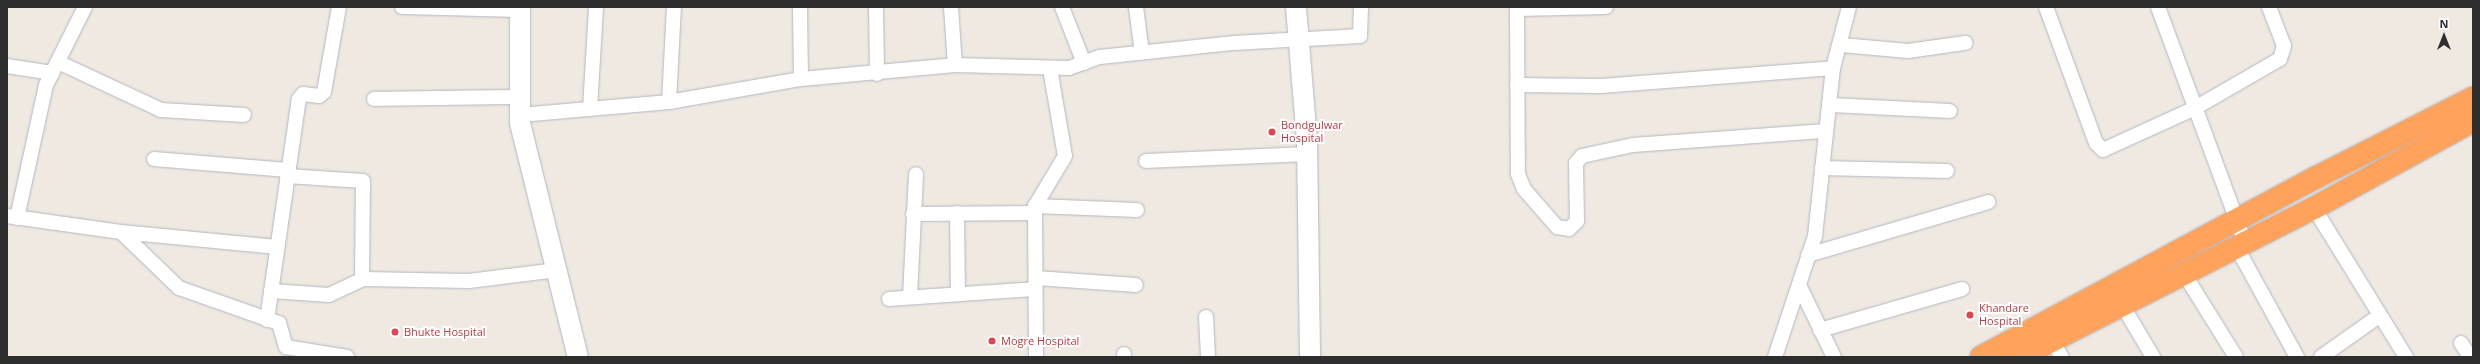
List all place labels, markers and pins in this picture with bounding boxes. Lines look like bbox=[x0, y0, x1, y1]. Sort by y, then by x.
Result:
place label: Bondgulwar Hospital bbox=[1281, 119, 1343, 145]
marker: Bondgulwar Hospital bbox=[1266, 126, 1278, 138]
place label: Khandare Hospital bbox=[1979, 302, 2029, 328]
marker: Khandare Hospital bbox=[1964, 309, 1976, 321]
place label: Bhukte Hospital bbox=[404, 325, 486, 339]
marker: Bhukte Hospital bbox=[389, 326, 401, 338]
place label: Mogre Hospital bbox=[1001, 334, 1079, 348]
marker: Mogre Hospital bbox=[986, 335, 998, 347]

